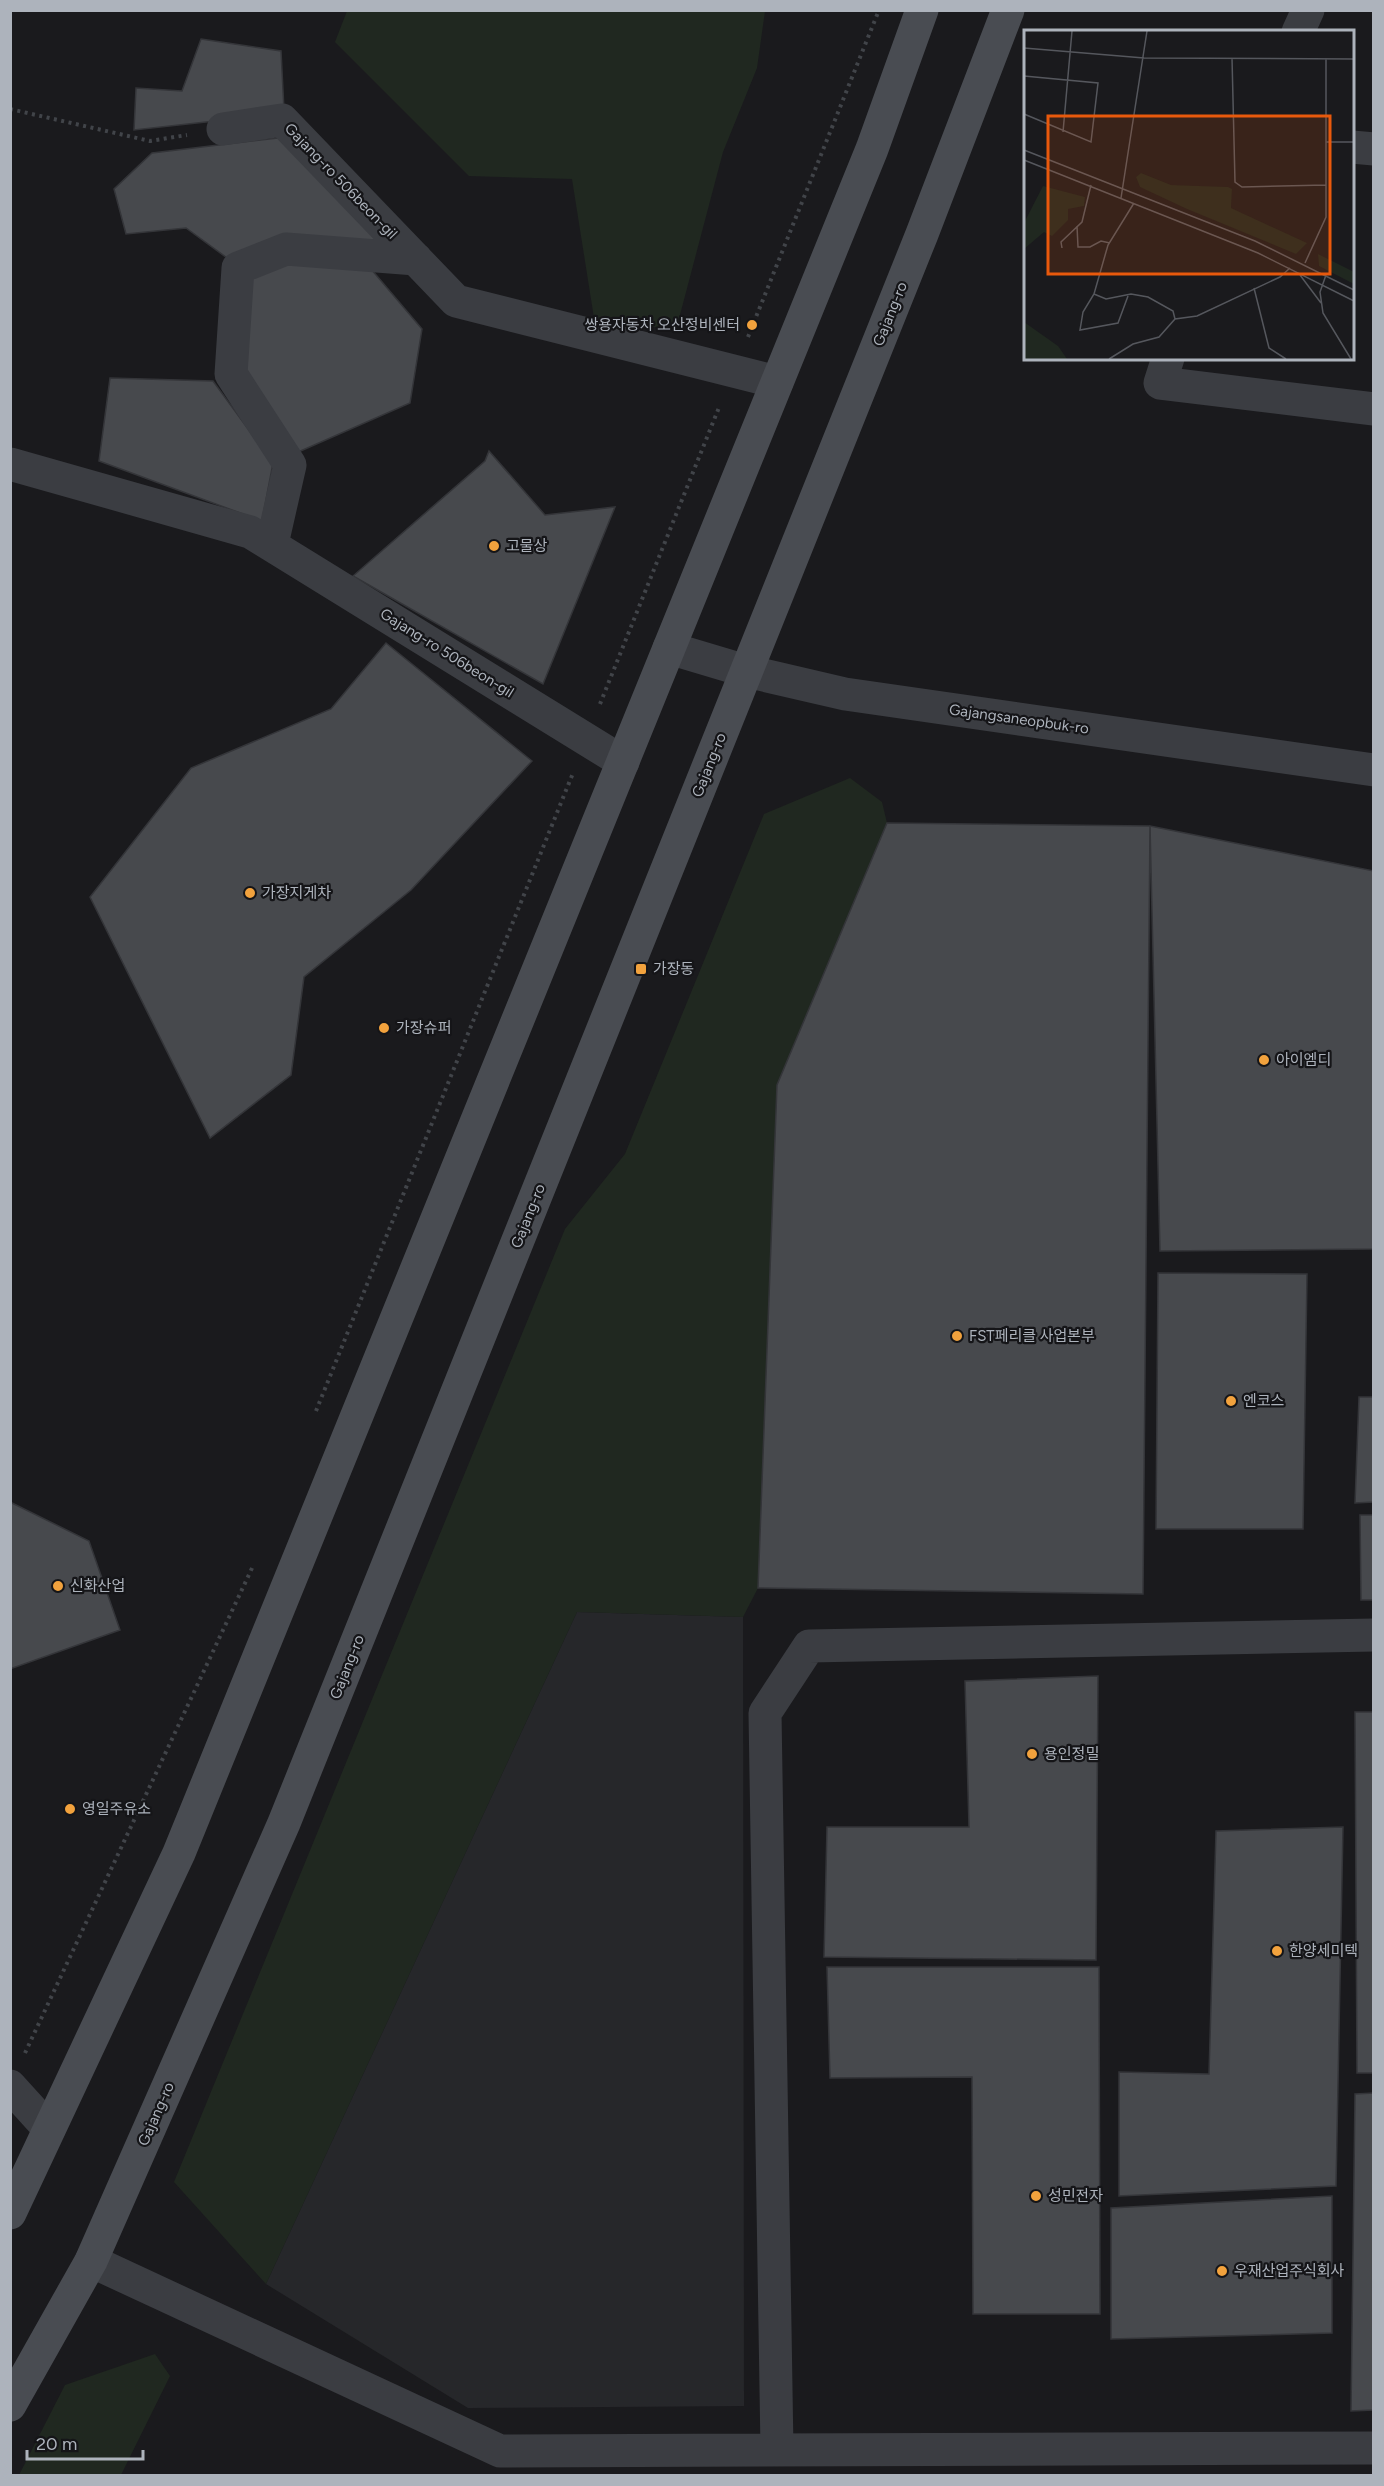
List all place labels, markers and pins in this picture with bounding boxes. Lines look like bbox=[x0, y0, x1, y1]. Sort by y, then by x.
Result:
place label: 쌍용자동차 오산정비센터 bbox=[584, 316, 740, 334]
marker: 쌍용자동차 오산정비센터 bbox=[745, 318, 759, 332]
place label: 고물상 bbox=[506, 537, 548, 555]
marker: 고물상 bbox=[487, 539, 501, 553]
place label: 가장지게차 bbox=[262, 884, 331, 902]
marker: 가장지게차 bbox=[243, 886, 257, 900]
place label: 가장동 bbox=[653, 960, 694, 978]
marker: 가장동 bbox=[634, 962, 648, 976]
place label: 가장슈퍼 bbox=[396, 1019, 451, 1037]
marker: 가장슈퍼 bbox=[377, 1021, 391, 1035]
place label: 아이엠디 bbox=[1276, 1051, 1331, 1069]
marker: 아이엠디 bbox=[1257, 1053, 1271, 1067]
place label: FST페리클 사업본부 bbox=[969, 1327, 1095, 1345]
marker: FST페리클 사업본부 bbox=[950, 1329, 964, 1343]
place label: 엔코스 bbox=[1243, 1392, 1285, 1410]
marker: 엔코스 bbox=[1224, 1394, 1238, 1408]
place label: 신화산업 bbox=[70, 1577, 125, 1595]
marker: 신화산업 bbox=[51, 1579, 65, 1593]
place label: 용인정밀 bbox=[1044, 1745, 1099, 1763]
marker: 용인정밀 bbox=[1025, 1747, 1039, 1761]
place label: 영일주유소 bbox=[82, 1800, 151, 1818]
marker: 영일주유소 bbox=[63, 1802, 77, 1816]
place label: 한양세미텍 bbox=[1289, 1942, 1358, 1960]
marker: 한양세미텍 bbox=[1270, 1944, 1284, 1958]
place label: 성민전자 bbox=[1048, 2187, 1103, 2205]
marker: 성민전자 bbox=[1029, 2189, 1043, 2203]
place label: 우재산업주식회사 bbox=[1234, 2262, 1345, 2280]
marker: 우재산업주식회사 bbox=[1215, 2264, 1229, 2278]

